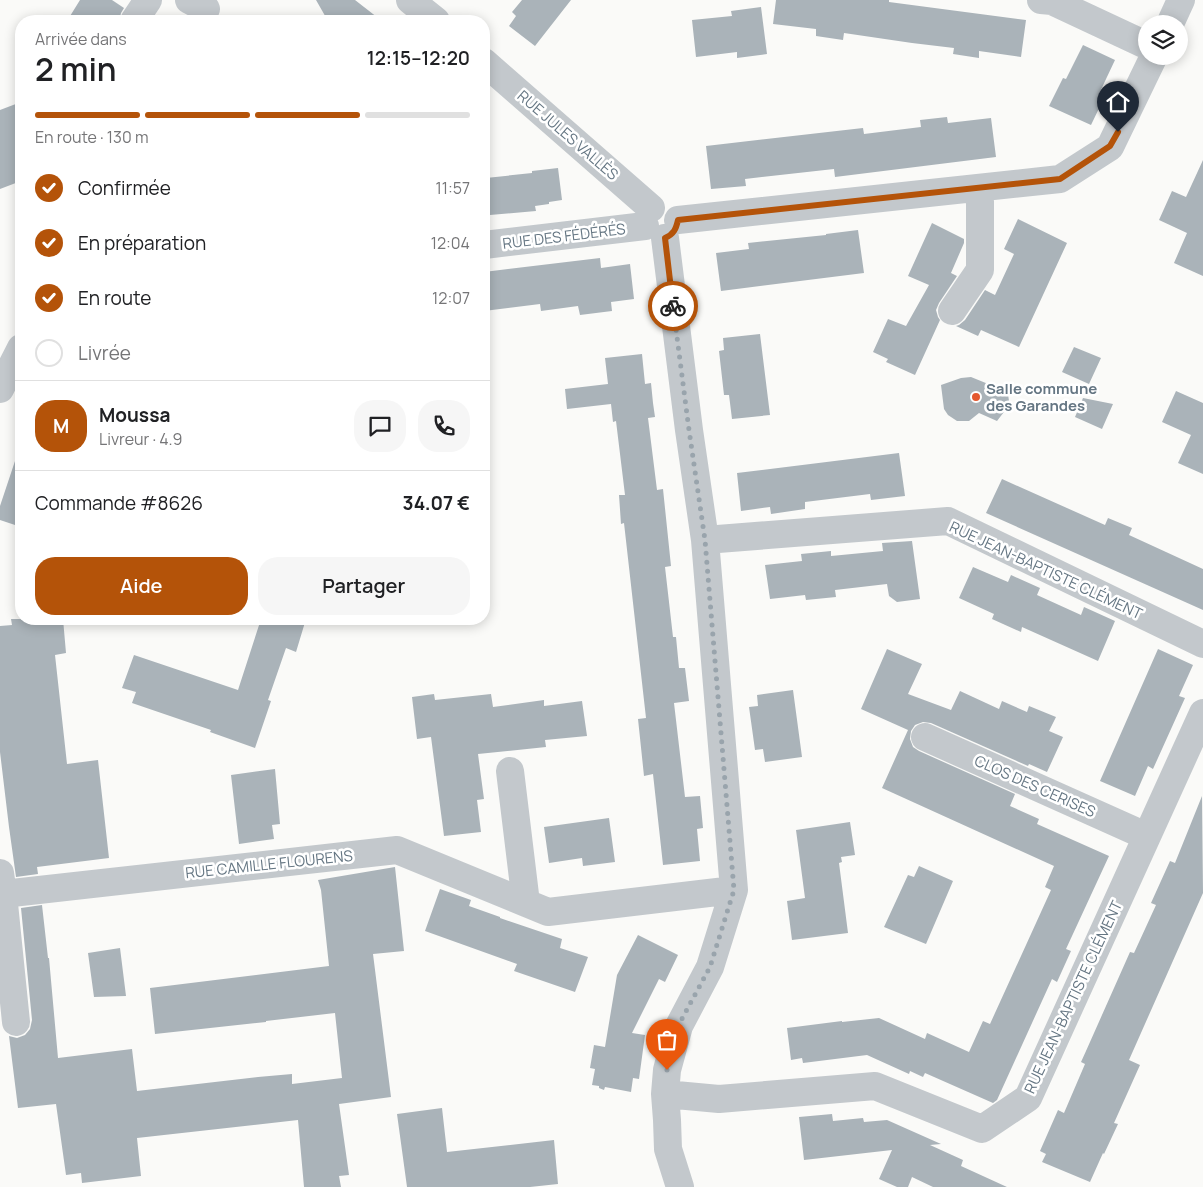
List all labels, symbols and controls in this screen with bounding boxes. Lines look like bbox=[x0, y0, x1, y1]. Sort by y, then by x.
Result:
map controls bbox=[1138, 15, 1188, 65]
button: layers bbox=[1138, 15, 1188, 65]
text: Arrivée dans bbox=[35, 28, 127, 50]
text: 12:15–12:20 bbox=[367, 45, 470, 71]
text: 2 min bbox=[35, 47, 117, 91]
pin bbox=[1097, 81, 1139, 132]
street label: RUE JULES VALLÈS bbox=[513, 85, 623, 185]
icon: home bbox=[1104, 88, 1132, 116]
text: En route · 130 m bbox=[35, 126, 148, 148]
icon: check bbox=[35, 174, 63, 202]
text: Confirmée bbox=[78, 175, 171, 201]
text: 11:57 bbox=[435, 177, 470, 199]
street label: RUE DES FÉDÉRÉS bbox=[501, 218, 627, 254]
icon: check bbox=[35, 229, 63, 257]
text: En préparation bbox=[78, 230, 206, 256]
text: 12:04 bbox=[431, 232, 470, 254]
courier bbox=[648, 281, 698, 331]
icon: check bbox=[35, 284, 63, 312]
text: En route bbox=[78, 285, 151, 311]
text: 12:07 bbox=[432, 287, 470, 309]
icon: bike bbox=[659, 292, 687, 320]
text: Livrée bbox=[78, 340, 131, 366]
place label: Salle commune des Garandes bbox=[986, 378, 1097, 416]
marker: Salle commune des Garandes bbox=[970, 391, 982, 403]
button: chat bbox=[354, 400, 406, 452]
button: phone bbox=[418, 400, 470, 452]
text: Moussa bbox=[99, 402, 170, 428]
text: M bbox=[53, 413, 69, 439]
text: Livreur · 4.9 bbox=[99, 428, 182, 450]
text: Commande #8626 bbox=[35, 490, 203, 516]
text: 34.07 € bbox=[403, 490, 470, 516]
street label: RUE JEAN-BAPTISTE CLÉMENT bbox=[946, 516, 1146, 624]
button: Aide bbox=[35, 557, 248, 615]
button: Partager bbox=[258, 557, 470, 615]
street label: CLOS DES CERISES bbox=[971, 750, 1099, 822]
street label: RUE CAMILLE FLOURENS bbox=[184, 845, 354, 883]
street label: RUE JEAN-BAPTISTE CLÉMENT bbox=[1019, 897, 1127, 1097]
pin bbox=[646, 1019, 688, 1070]
icon: bag bbox=[653, 1026, 681, 1054]

